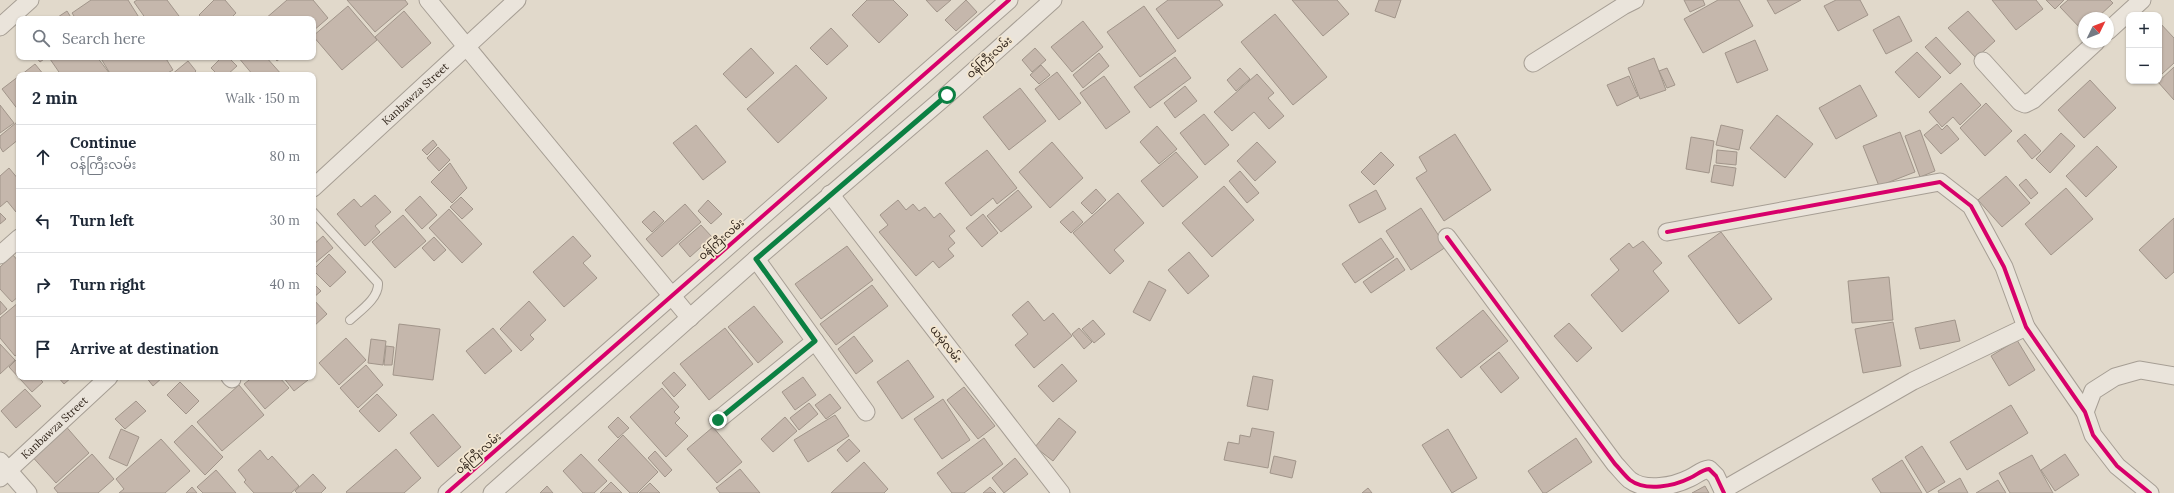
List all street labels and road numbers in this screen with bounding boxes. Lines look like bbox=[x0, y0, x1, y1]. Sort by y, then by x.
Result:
street label: ဝန်ကြီးလမ်း bbox=[964, 33, 1016, 82]
street label: Kanbawza Street bbox=[379, 59, 452, 128]
street label: ဝန်ကြီးလမ်း bbox=[695, 215, 748, 264]
street label: ယမုံလမ်း bbox=[926, 323, 965, 367]
street label: Kanbawza Street bbox=[18, 393, 91, 462]
street label: ဝန်ကြီးလမ်း bbox=[452, 429, 505, 478]

